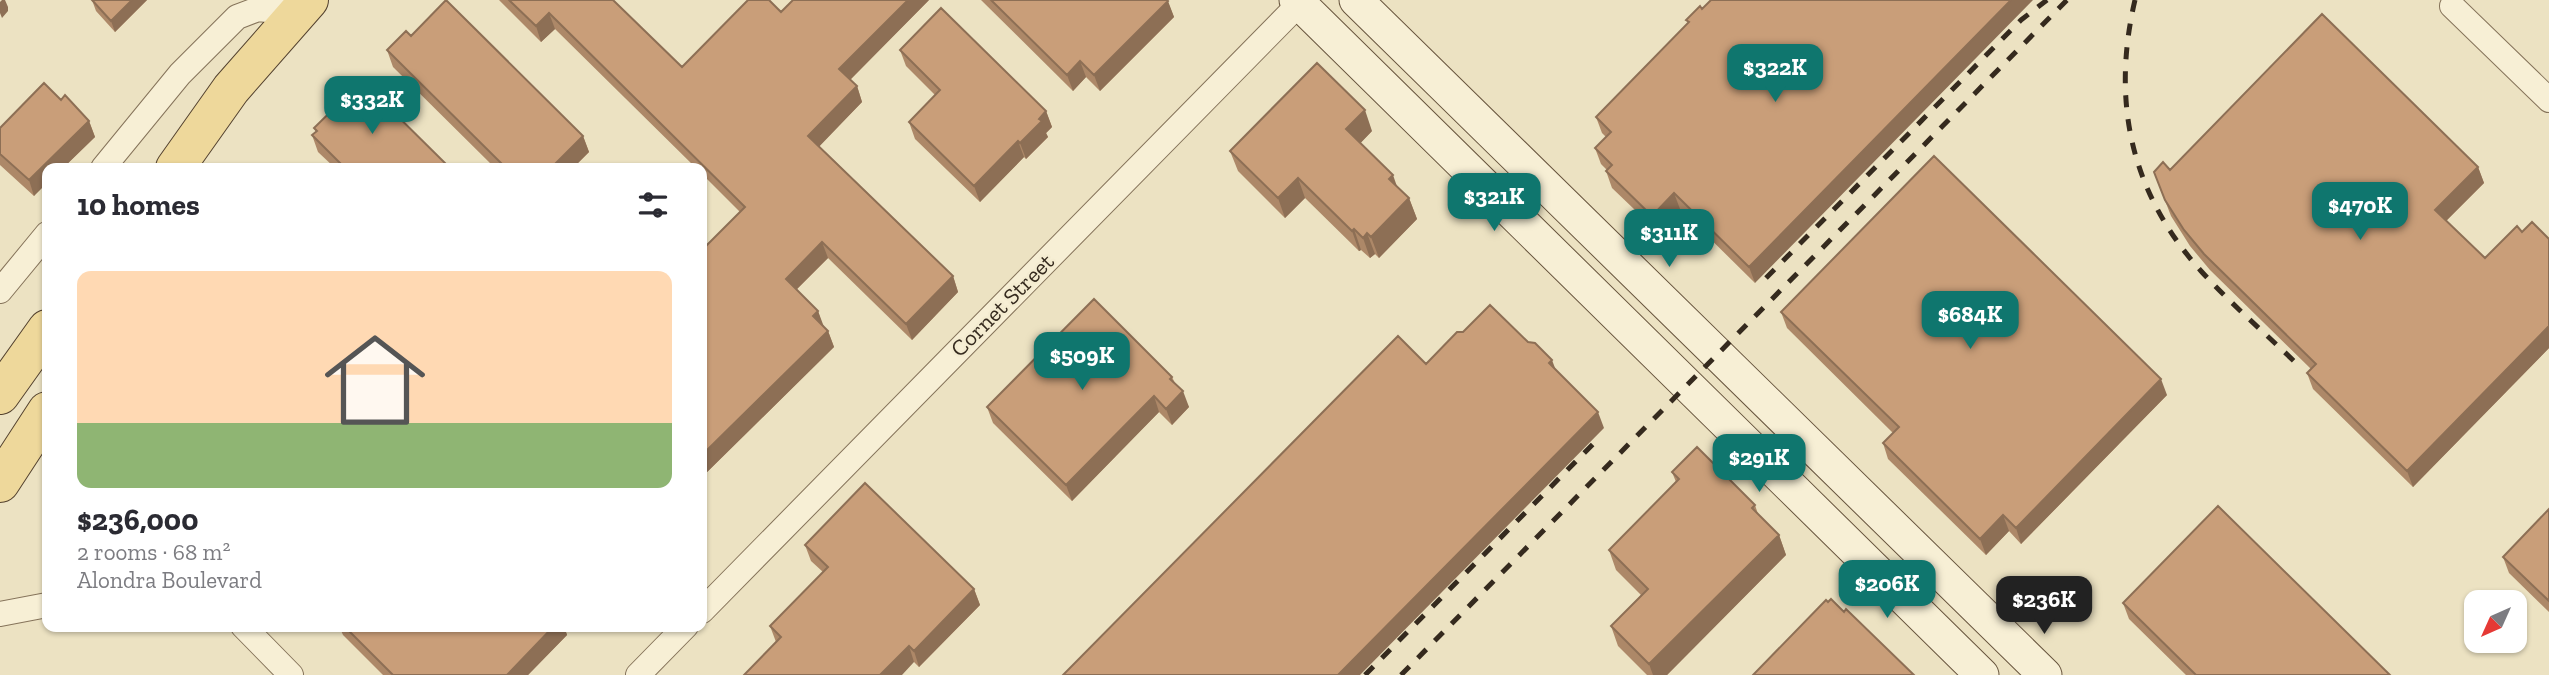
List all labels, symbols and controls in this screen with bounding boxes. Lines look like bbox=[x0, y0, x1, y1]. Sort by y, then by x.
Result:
pin: $322K bbox=[1726, 44, 1824, 104]
text: $322K bbox=[1743, 53, 1807, 81]
pin: $332K bbox=[323, 76, 421, 136]
text: $332K bbox=[340, 85, 404, 113]
pin: $321K bbox=[1445, 174, 1543, 233]
text: $321K bbox=[1464, 182, 1524, 210]
pin: $470K bbox=[2311, 182, 2409, 242]
icon: filters bbox=[634, 186, 672, 224]
text: 10 homes bbox=[77, 187, 200, 223]
text: $470K bbox=[2328, 191, 2392, 219]
pin: $311K bbox=[1620, 210, 1718, 269]
text: $311K bbox=[1640, 218, 1698, 246]
street label: Cornet Street bbox=[944, 247, 1060, 363]
pin: $684K bbox=[1921, 292, 2019, 351]
text: $684K bbox=[1938, 300, 2002, 328]
icon: home bbox=[312, 317, 438, 443]
pin: $509K bbox=[1033, 332, 1131, 392]
text: $509K bbox=[1050, 341, 1114, 369]
pin: $291K bbox=[1710, 434, 1808, 494]
text: $291K bbox=[1729, 443, 1789, 471]
text: $236,000 bbox=[77, 502, 198, 538]
text: 2 rooms · 68 m² bbox=[77, 538, 230, 566]
pin: $206K bbox=[1838, 560, 1936, 620]
text: Alondra Boulevard bbox=[77, 566, 262, 594]
text: $206K bbox=[1855, 569, 1919, 597]
pin: $236K bbox=[1995, 576, 2093, 636]
text: $236K bbox=[2012, 585, 2076, 613]
north arrow bbox=[2464, 590, 2527, 653]
map controls bbox=[2464, 590, 2527, 653]

